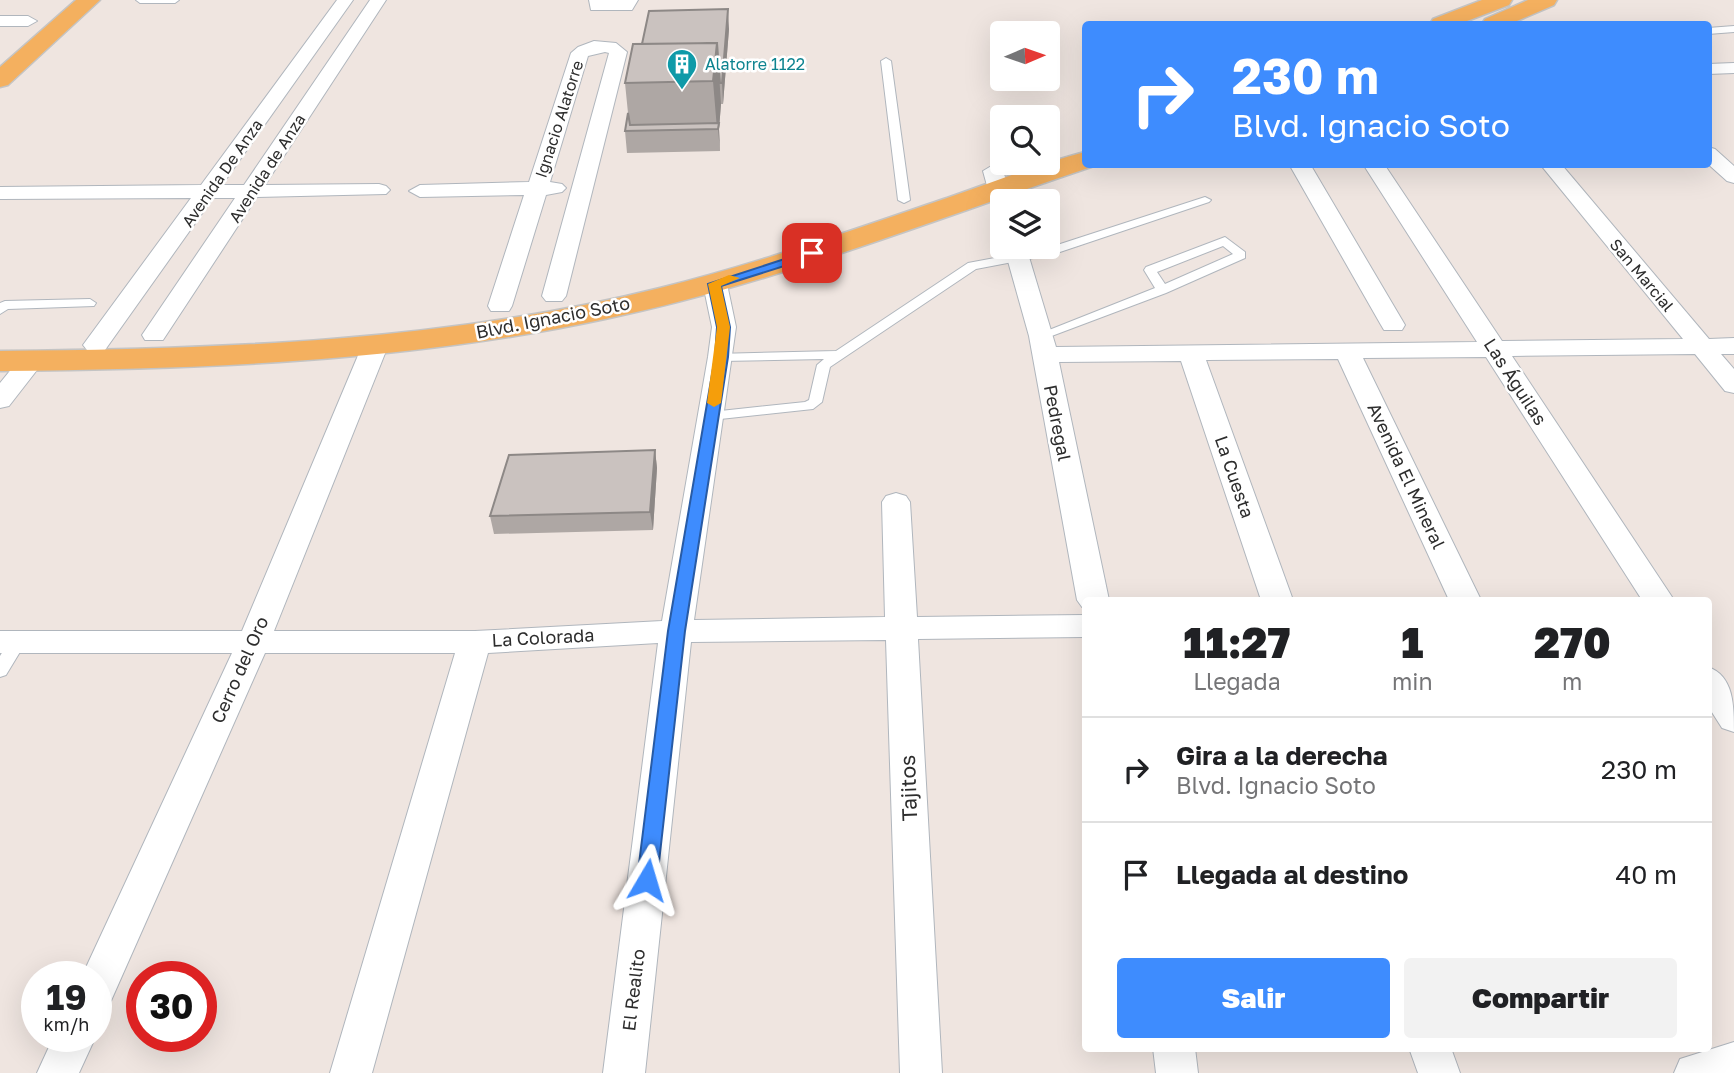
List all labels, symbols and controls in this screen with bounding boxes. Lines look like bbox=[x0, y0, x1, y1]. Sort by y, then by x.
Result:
north arrow bbox=[990, 21, 1060, 91]
map controls bbox=[990, 21, 1060, 259]
text: 230 m bbox=[1232, 46, 1379, 105]
building icon: Alatorre 1122 bbox=[665, 47, 699, 91]
icon: right bbox=[1117, 49, 1208, 140]
place label: Alatorre 1122 bbox=[705, 54, 805, 74]
street label: Ignacio Alatorre bbox=[531, 58, 587, 180]
button: search bbox=[990, 105, 1060, 175]
text: Blvd. Ignacio Soto bbox=[1232, 106, 1510, 144]
street label: Avenida de Anza bbox=[224, 110, 310, 226]
street label: Avenida De Anza bbox=[177, 115, 267, 231]
button: layers bbox=[990, 189, 1060, 259]
pin bbox=[782, 223, 842, 283]
icon: arrive bbox=[793, 234, 831, 272]
street label: San Marcial bbox=[1606, 234, 1678, 316]
street label: Blvd. Ignacio Soto bbox=[474, 291, 632, 343]
street label: Las Águilas bbox=[1480, 334, 1552, 429]
street label: Pedregal bbox=[1040, 383, 1076, 463]
street label: Avenida El Mineral bbox=[1363, 399, 1450, 552]
street label: La Cuesta bbox=[1211, 433, 1259, 521]
street label: Cerro del Oro bbox=[206, 613, 272, 726]
text: 11:27 bbox=[1183, 617, 1291, 667]
text: 1 bbox=[1401, 617, 1423, 667]
text: 270 bbox=[1534, 617, 1611, 667]
street label: La Colorada bbox=[491, 623, 595, 651]
text: Llegada bbox=[1193, 667, 1281, 695]
text: min bbox=[1392, 667, 1433, 695]
text: m bbox=[1562, 667, 1582, 695]
text: Gira a la derecha bbox=[1176, 740, 1388, 771]
icon: right bbox=[1117, 751, 1155, 789]
street label: Tajitos bbox=[894, 754, 922, 822]
text: 230 m bbox=[1601, 754, 1677, 785]
text: Blvd. Ignacio Soto bbox=[1176, 771, 1376, 799]
position arrow bbox=[610, 843, 684, 917]
icon: arrive bbox=[1117, 856, 1155, 894]
text: Llegada al destino bbox=[1176, 859, 1408, 890]
text: 40 m bbox=[1616, 859, 1677, 890]
street label: El Realito bbox=[617, 948, 649, 1032]
button: Salir bbox=[1117, 958, 1390, 1038]
button: Compartir bbox=[1404, 958, 1677, 1038]
speed limit sign: 30 bbox=[126, 961, 217, 1052]
text: 19 bbox=[46, 976, 87, 1018]
text: km/h bbox=[44, 1013, 89, 1035]

